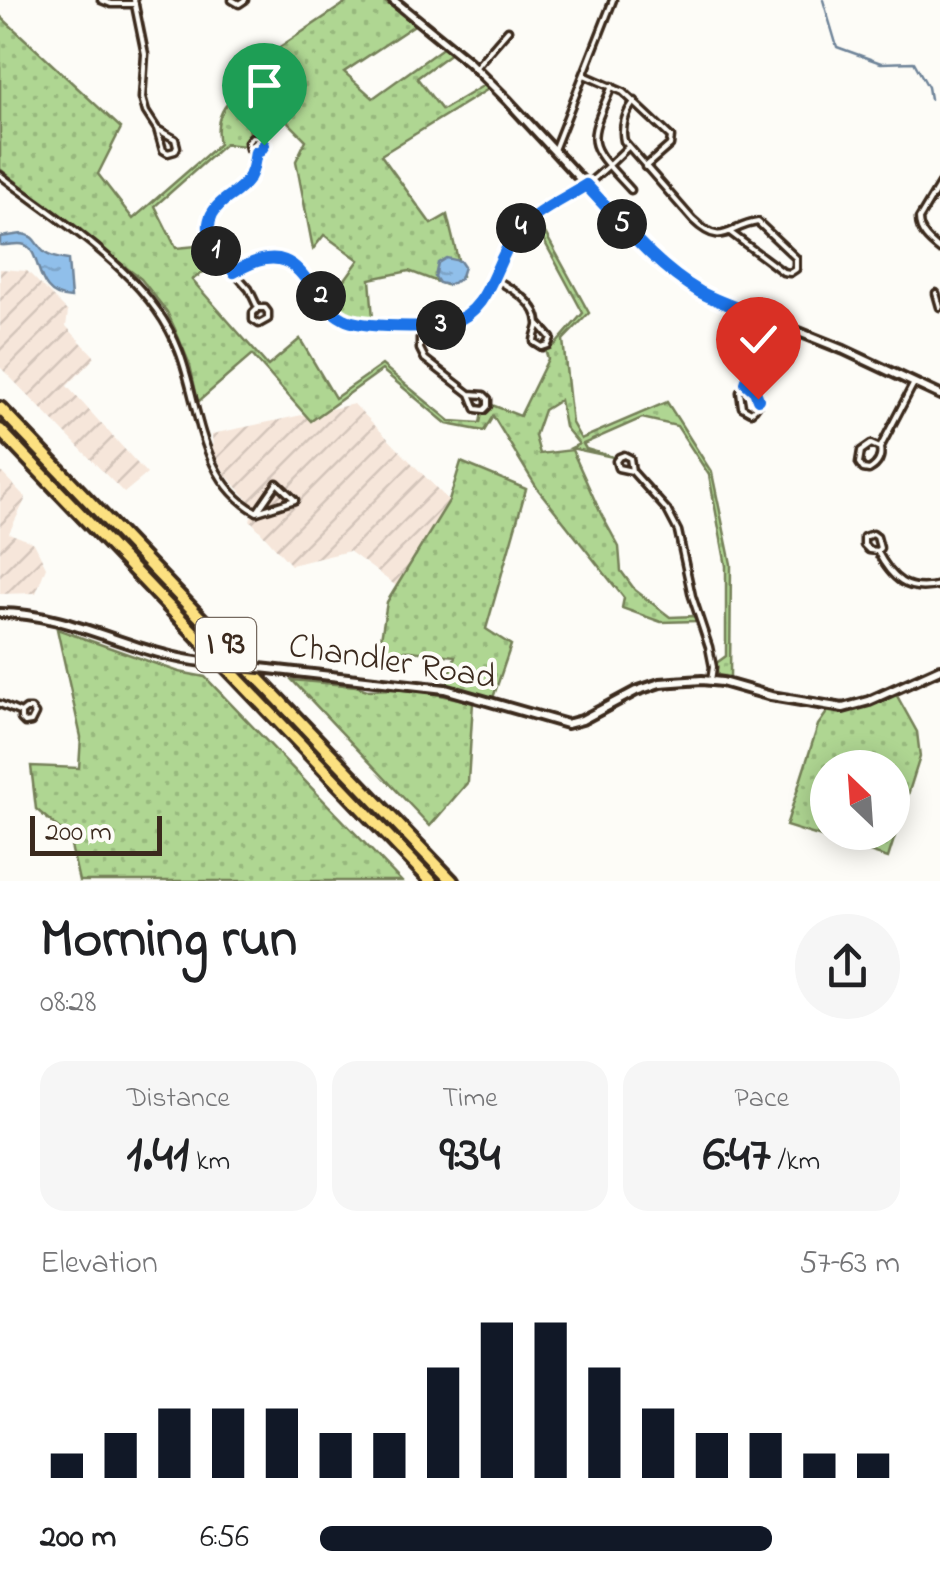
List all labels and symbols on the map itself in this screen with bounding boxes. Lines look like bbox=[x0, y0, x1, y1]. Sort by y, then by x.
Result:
pin bbox=[222, 43, 307, 146]
pin: 5 bbox=[597, 199, 647, 249]
pin: 4 bbox=[496, 203, 546, 253]
pin: 1 bbox=[191, 226, 241, 276]
pin: 2 bbox=[296, 271, 346, 321]
pin bbox=[716, 297, 801, 400]
pin: 3 bbox=[416, 300, 466, 350]
road number: I 93 bbox=[196, 618, 256, 672]
street label: Chandler Road bbox=[285, 621, 499, 705]
north arrow bbox=[810, 750, 910, 850]
scale bar bbox=[30, 811, 162, 856]

